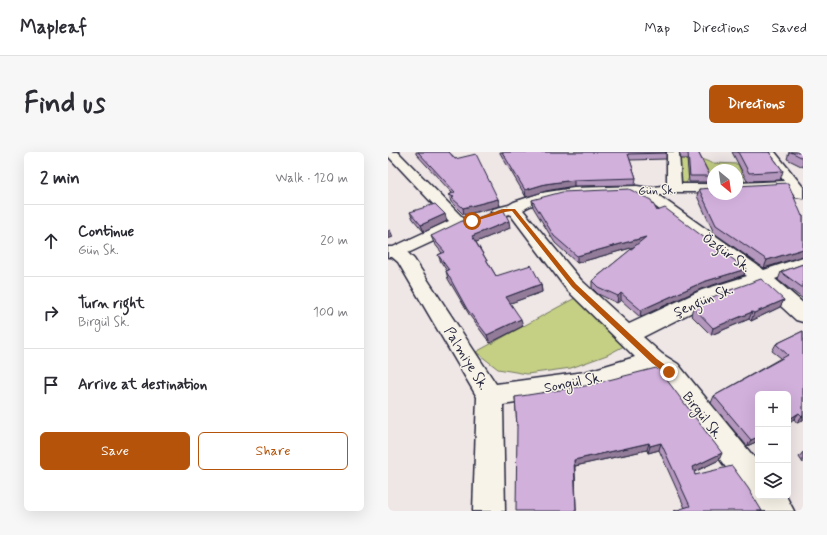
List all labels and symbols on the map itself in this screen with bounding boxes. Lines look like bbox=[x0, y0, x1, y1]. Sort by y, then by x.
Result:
north arrow bbox=[707, 164, 743, 200]
street label: Gün Sk. bbox=[638, 182, 676, 200]
route start bbox=[463, 212, 481, 230]
street label: Özgür Sk. bbox=[697, 229, 754, 278]
street label: Şengün Sk. bbox=[671, 280, 737, 323]
street label: Palmiye Sk. bbox=[440, 324, 493, 393]
route end bbox=[660, 363, 678, 381]
street label: Songül Sk. bbox=[543, 369, 604, 398]
street label: Birgül Sk. bbox=[677, 388, 726, 444]

